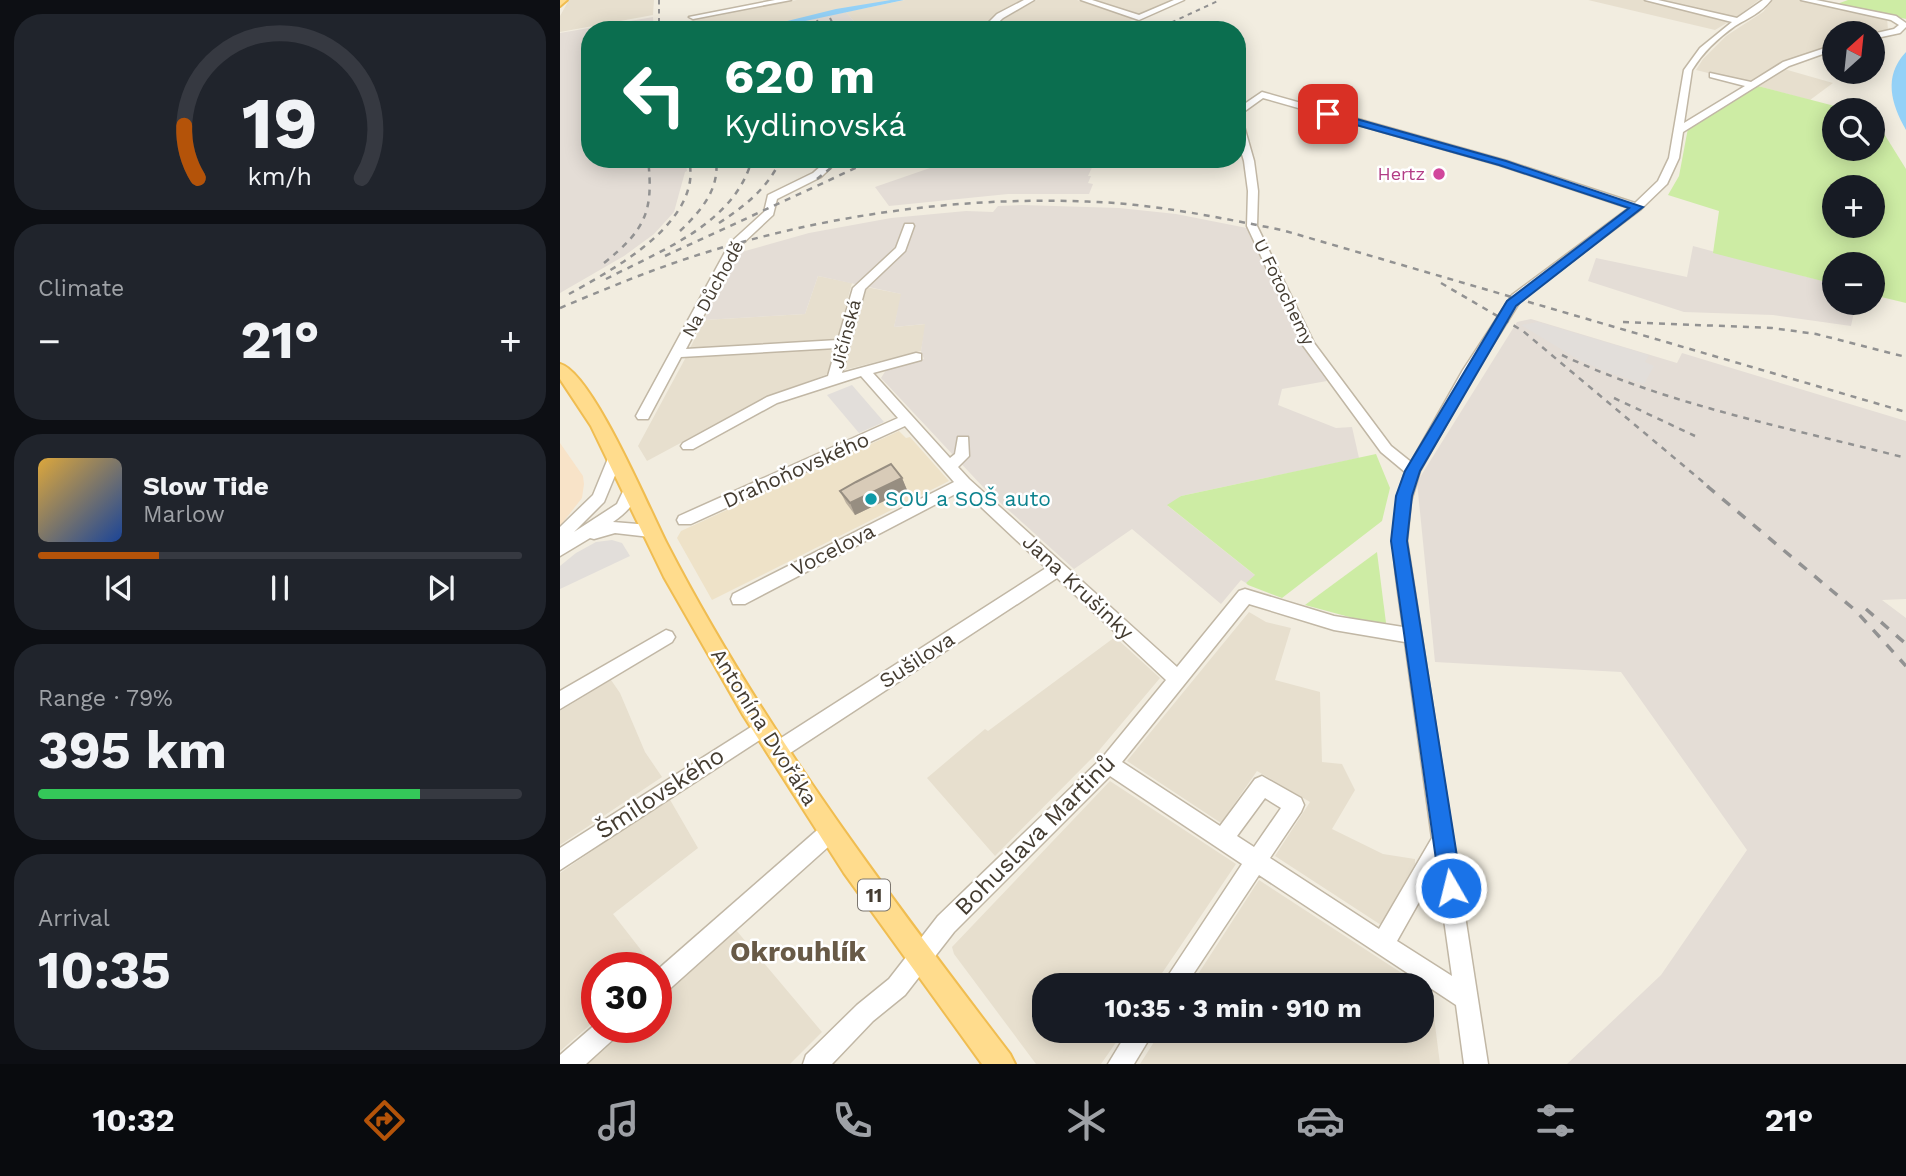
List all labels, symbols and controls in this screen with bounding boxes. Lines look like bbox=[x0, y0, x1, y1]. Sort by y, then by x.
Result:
north arrow bbox=[1822, 21, 1885, 84]
map controls bbox=[1822, 21, 1885, 315]
text: 620 m bbox=[724, 47, 875, 105]
icon: left bbox=[609, 49, 700, 140]
text: 19 bbox=[242, 80, 318, 166]
pin bbox=[1298, 84, 1358, 144]
icon: arrive bbox=[1309, 95, 1347, 133]
button: search bbox=[1822, 98, 1885, 161]
text: Kydlinovská bbox=[724, 106, 906, 144]
text: km/h bbox=[248, 162, 312, 191]
place label: Hertz bbox=[1378, 163, 1425, 184]
marker: Hertz bbox=[1431, 166, 1447, 182]
button: + bbox=[1822, 175, 1885, 238]
street label: U Fotochemy bbox=[1250, 235, 1320, 349]
street label: Na Důchodě bbox=[677, 237, 748, 341]
button: − bbox=[1822, 252, 1885, 315]
text: Climate bbox=[38, 275, 124, 302]
street label: Jičínská bbox=[826, 297, 865, 371]
text: 21° bbox=[240, 310, 320, 371]
text: − bbox=[38, 319, 61, 363]
text: + bbox=[499, 319, 522, 363]
street label: Drahoňovského bbox=[719, 426, 873, 513]
text: Slow Tide bbox=[143, 471, 269, 501]
place label: SOU a SOŠ auto bbox=[885, 486, 1051, 511]
marker: SOU a SOŠ auto bbox=[863, 491, 879, 507]
text: Marlow bbox=[143, 501, 225, 528]
street label: Vocelova bbox=[787, 518, 879, 581]
street label: Jana Krušinky bbox=[1018, 529, 1139, 645]
icon: previous bbox=[100, 569, 138, 607]
icon: pause bbox=[261, 569, 299, 607]
icon: next bbox=[422, 569, 460, 607]
street label: Sušilova bbox=[874, 626, 959, 693]
street label: Antonína Dvořáka bbox=[706, 644, 823, 810]
text: Range · 79% bbox=[38, 685, 173, 712]
text: 395 km bbox=[38, 720, 227, 781]
street label: Šmilovského bbox=[591, 741, 729, 845]
street label: Bohuslava Martinů bbox=[949, 749, 1121, 921]
position arrow bbox=[1414, 851, 1488, 925]
road number: 11 bbox=[858, 880, 890, 911]
text: Arrival bbox=[38, 905, 110, 932]
district label: Okrouhlík bbox=[730, 935, 867, 968]
text: 10:35 bbox=[38, 940, 171, 1001]
speed limit sign: 30 bbox=[581, 952, 672, 1043]
text: 10:35 · 3 min · 910 m bbox=[1104, 993, 1362, 1023]
icon: directions bbox=[360, 1096, 409, 1145]
icon: music bbox=[594, 1096, 643, 1145]
icon: phone bbox=[828, 1096, 877, 1145]
icon: climate bbox=[1062, 1096, 1111, 1145]
icon: car bbox=[1296, 1096, 1345, 1145]
icon: filters bbox=[1531, 1096, 1580, 1145]
text: 10:32 bbox=[93, 1101, 175, 1139]
text: 21° bbox=[1765, 1101, 1813, 1139]

